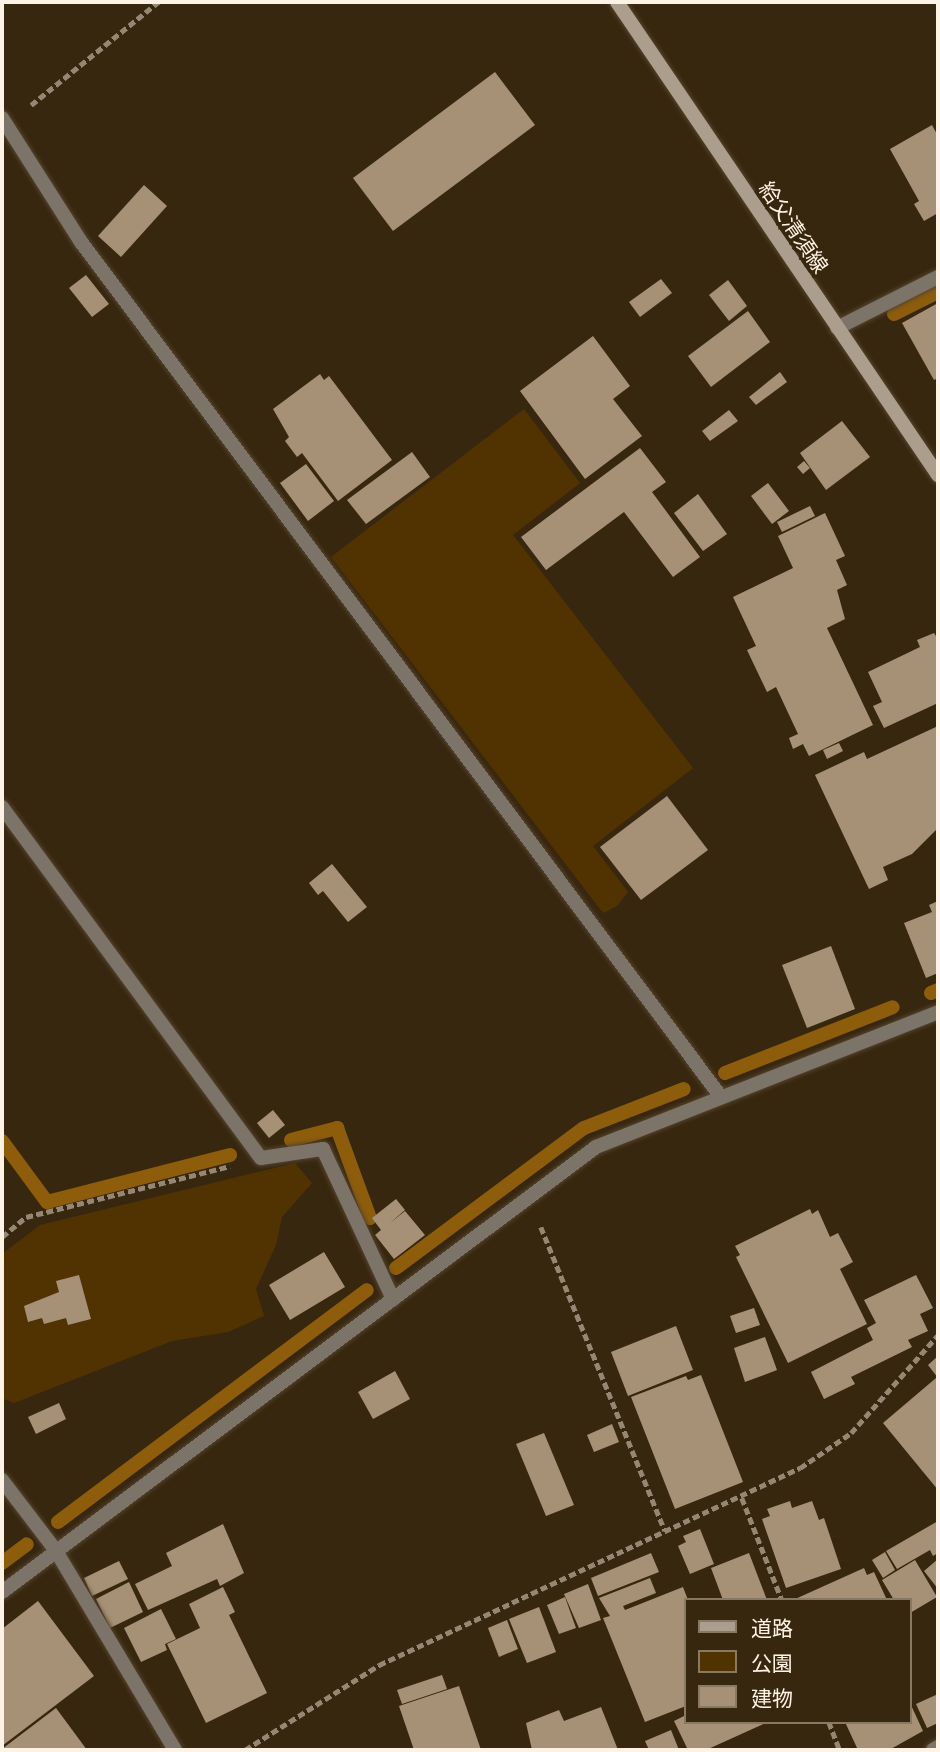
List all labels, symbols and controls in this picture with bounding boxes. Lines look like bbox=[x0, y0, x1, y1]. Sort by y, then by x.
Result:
street label: 給父清須線 bbox=[754, 176, 834, 278]
legend bbox=[684, 1598, 912, 1724]
text: 道路 bbox=[751, 1616, 793, 1640]
text: 公園 bbox=[751, 1651, 793, 1675]
text: 建物 bbox=[751, 1686, 793, 1710]

